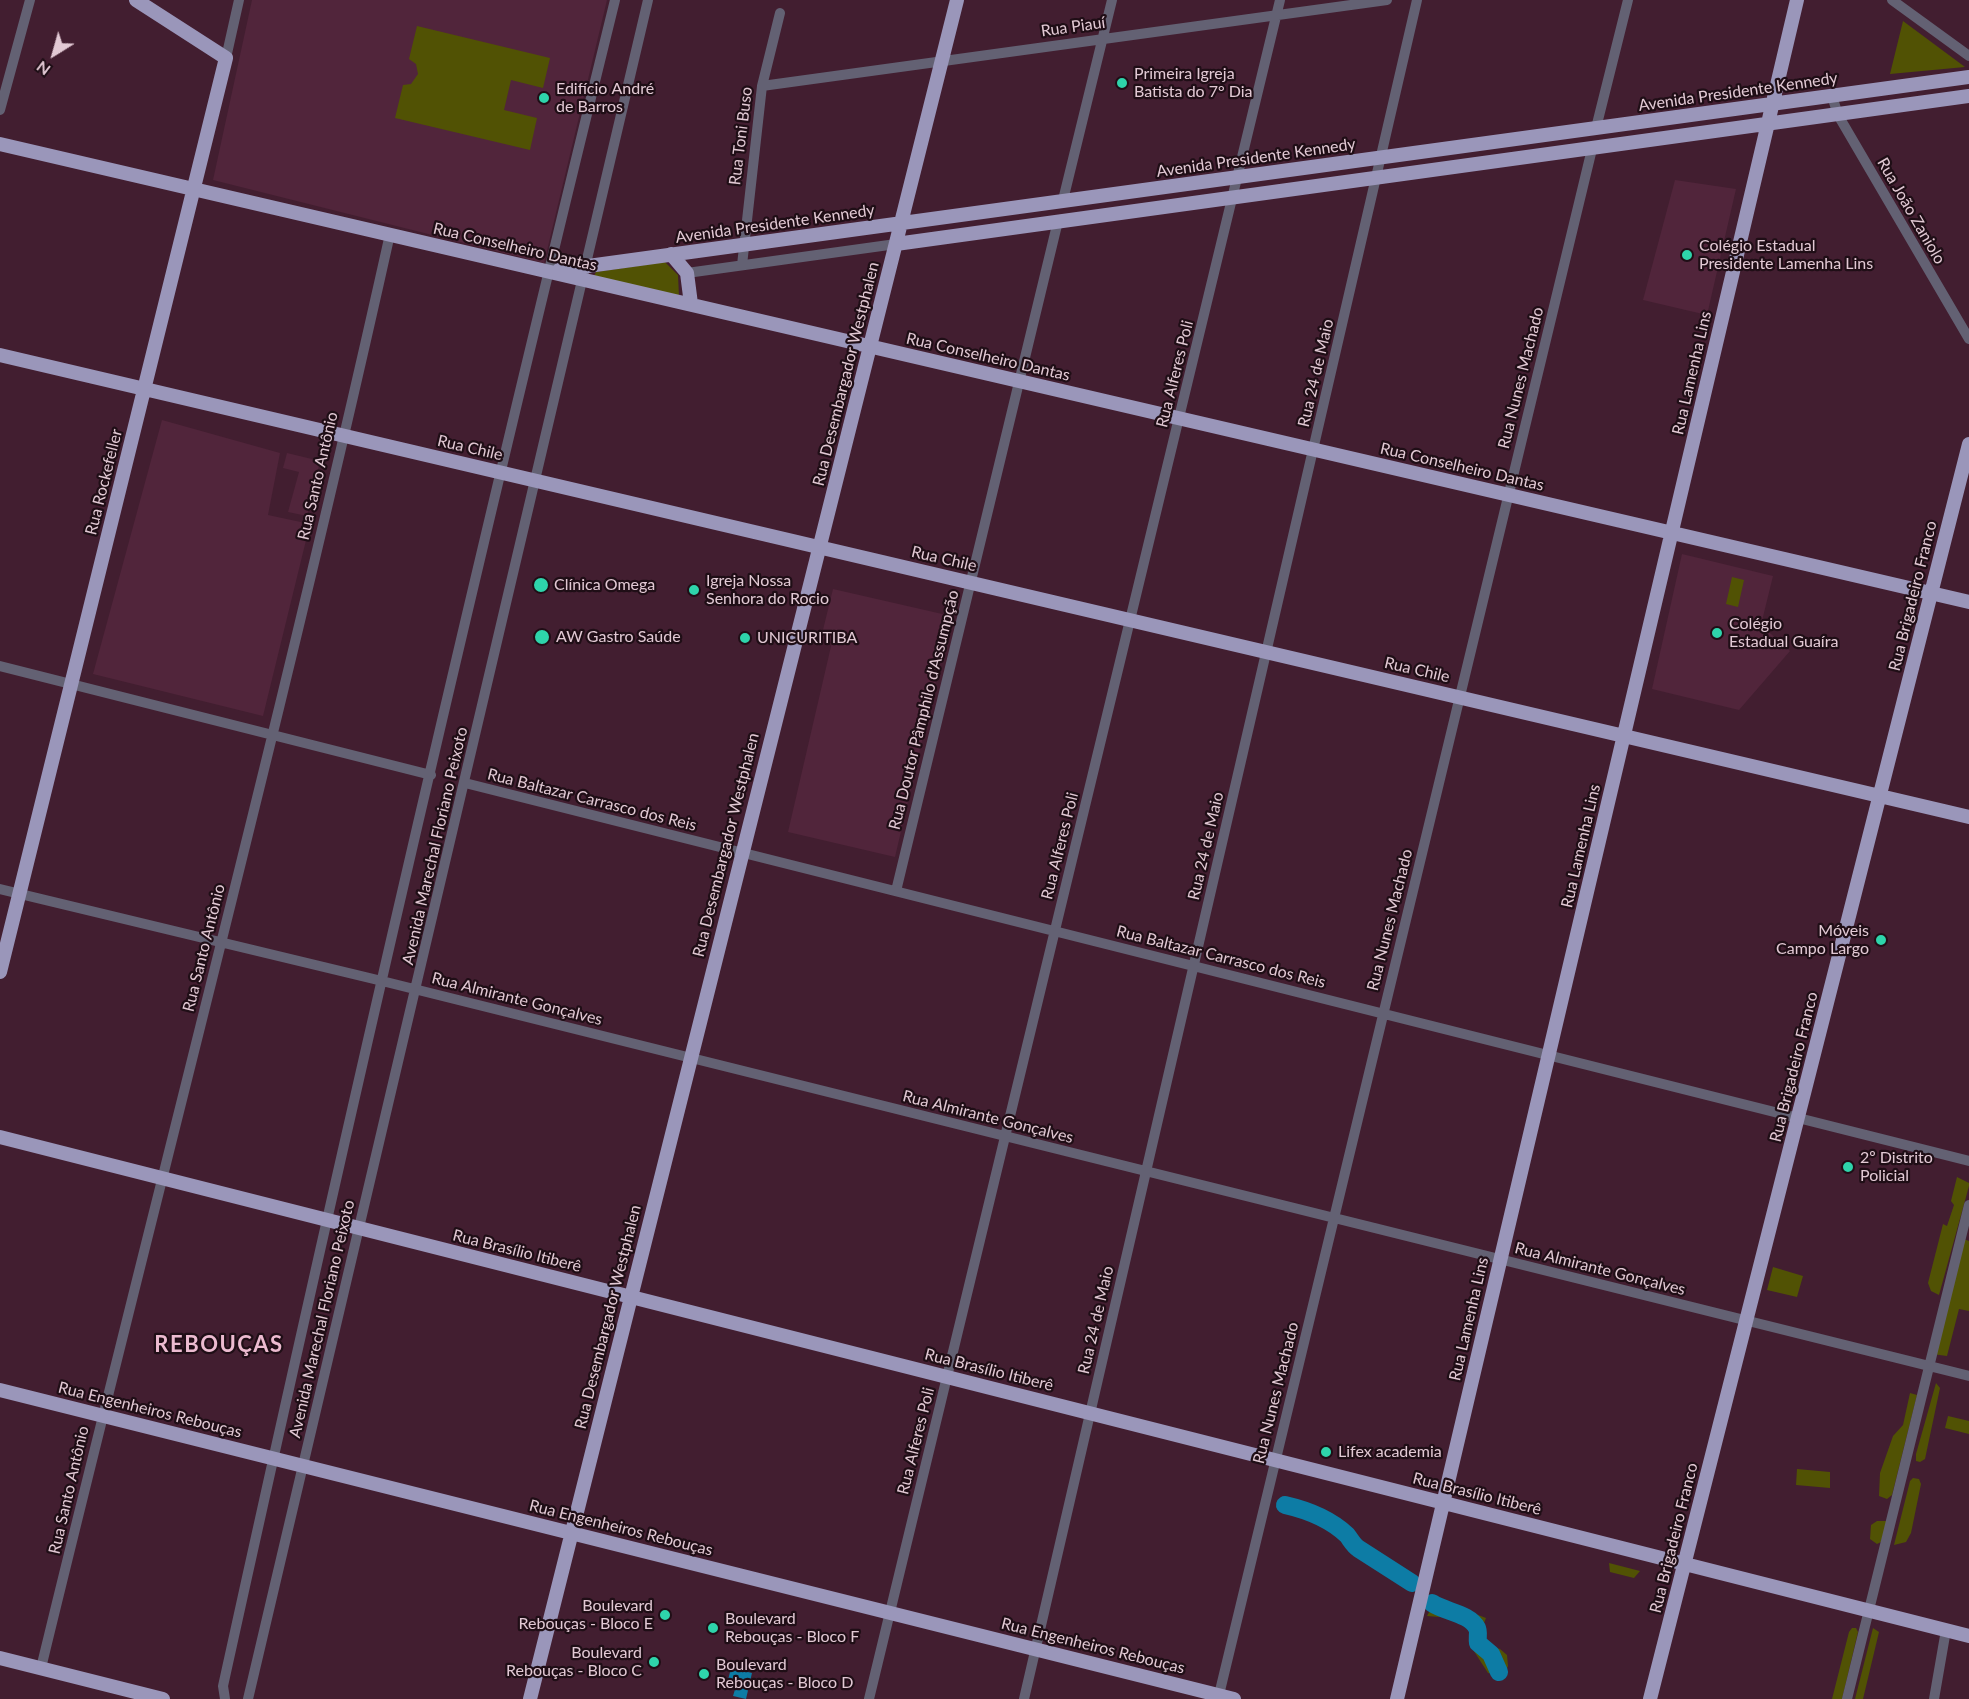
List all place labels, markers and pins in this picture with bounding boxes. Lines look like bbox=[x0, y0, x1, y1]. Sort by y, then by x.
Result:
place label: Primeira Igreja Batista do 7° Dia bbox=[1134, 64, 1253, 102]
marker: Primeira Igreja Batista do 7° Dia bbox=[1115, 76, 1129, 90]
place label: Edifício André de Barros bbox=[556, 79, 654, 117]
marker: Edifício André de Barros bbox=[537, 91, 551, 105]
place label: Colégio Estadual Presidente Lamenha Lins bbox=[1699, 236, 1873, 274]
marker: Colégio Estadual Presidente Lamenha Lins bbox=[1680, 248, 1694, 262]
place label: Igreja Nossa Senhora do Rocio bbox=[706, 571, 829, 609]
place label: Clínica Omega bbox=[554, 575, 655, 595]
marker: Clínica Omega bbox=[532, 576, 550, 594]
marker: Igreja Nossa Senhora do Rocio bbox=[687, 583, 701, 597]
place label: Colégio Estadual Guaíra bbox=[1729, 614, 1838, 652]
marker: Colégio Estadual Guaíra bbox=[1710, 626, 1724, 640]
place label: AW Gastro Saúde bbox=[556, 627, 681, 647]
marker: AW Gastro Saúde bbox=[533, 628, 551, 646]
place label: UNICURITIBA bbox=[757, 628, 857, 648]
marker: UNICURITIBA bbox=[738, 631, 752, 645]
place label: Móveis Campo Largo bbox=[1776, 921, 1869, 959]
marker: Móveis Campo Largo bbox=[1874, 933, 1888, 947]
place label: 2º Distrito Policial bbox=[1860, 1148, 1933, 1186]
marker: 2º Distrito Policial bbox=[1841, 1160, 1855, 1174]
place label: Lifex academia bbox=[1338, 1442, 1442, 1462]
marker: Lifex academia bbox=[1319, 1445, 1333, 1459]
place label: Boulevard Rebouças - Bloco E bbox=[518, 1596, 653, 1634]
marker: Boulevard Rebouças - Bloco E bbox=[658, 1608, 672, 1622]
place label: Boulevard Rebouças - Bloco F bbox=[725, 1609, 859, 1647]
marker: Boulevard Rebouças - Bloco F bbox=[706, 1621, 720, 1635]
place label: Boulevard Rebouças - Bloco C bbox=[506, 1643, 642, 1681]
marker: Boulevard Rebouças - Bloco C bbox=[647, 1655, 661, 1669]
place label: Boulevard Rebouças - Bloco D bbox=[716, 1655, 853, 1693]
marker: Boulevard Rebouças - Bloco D bbox=[697, 1667, 711, 1681]

